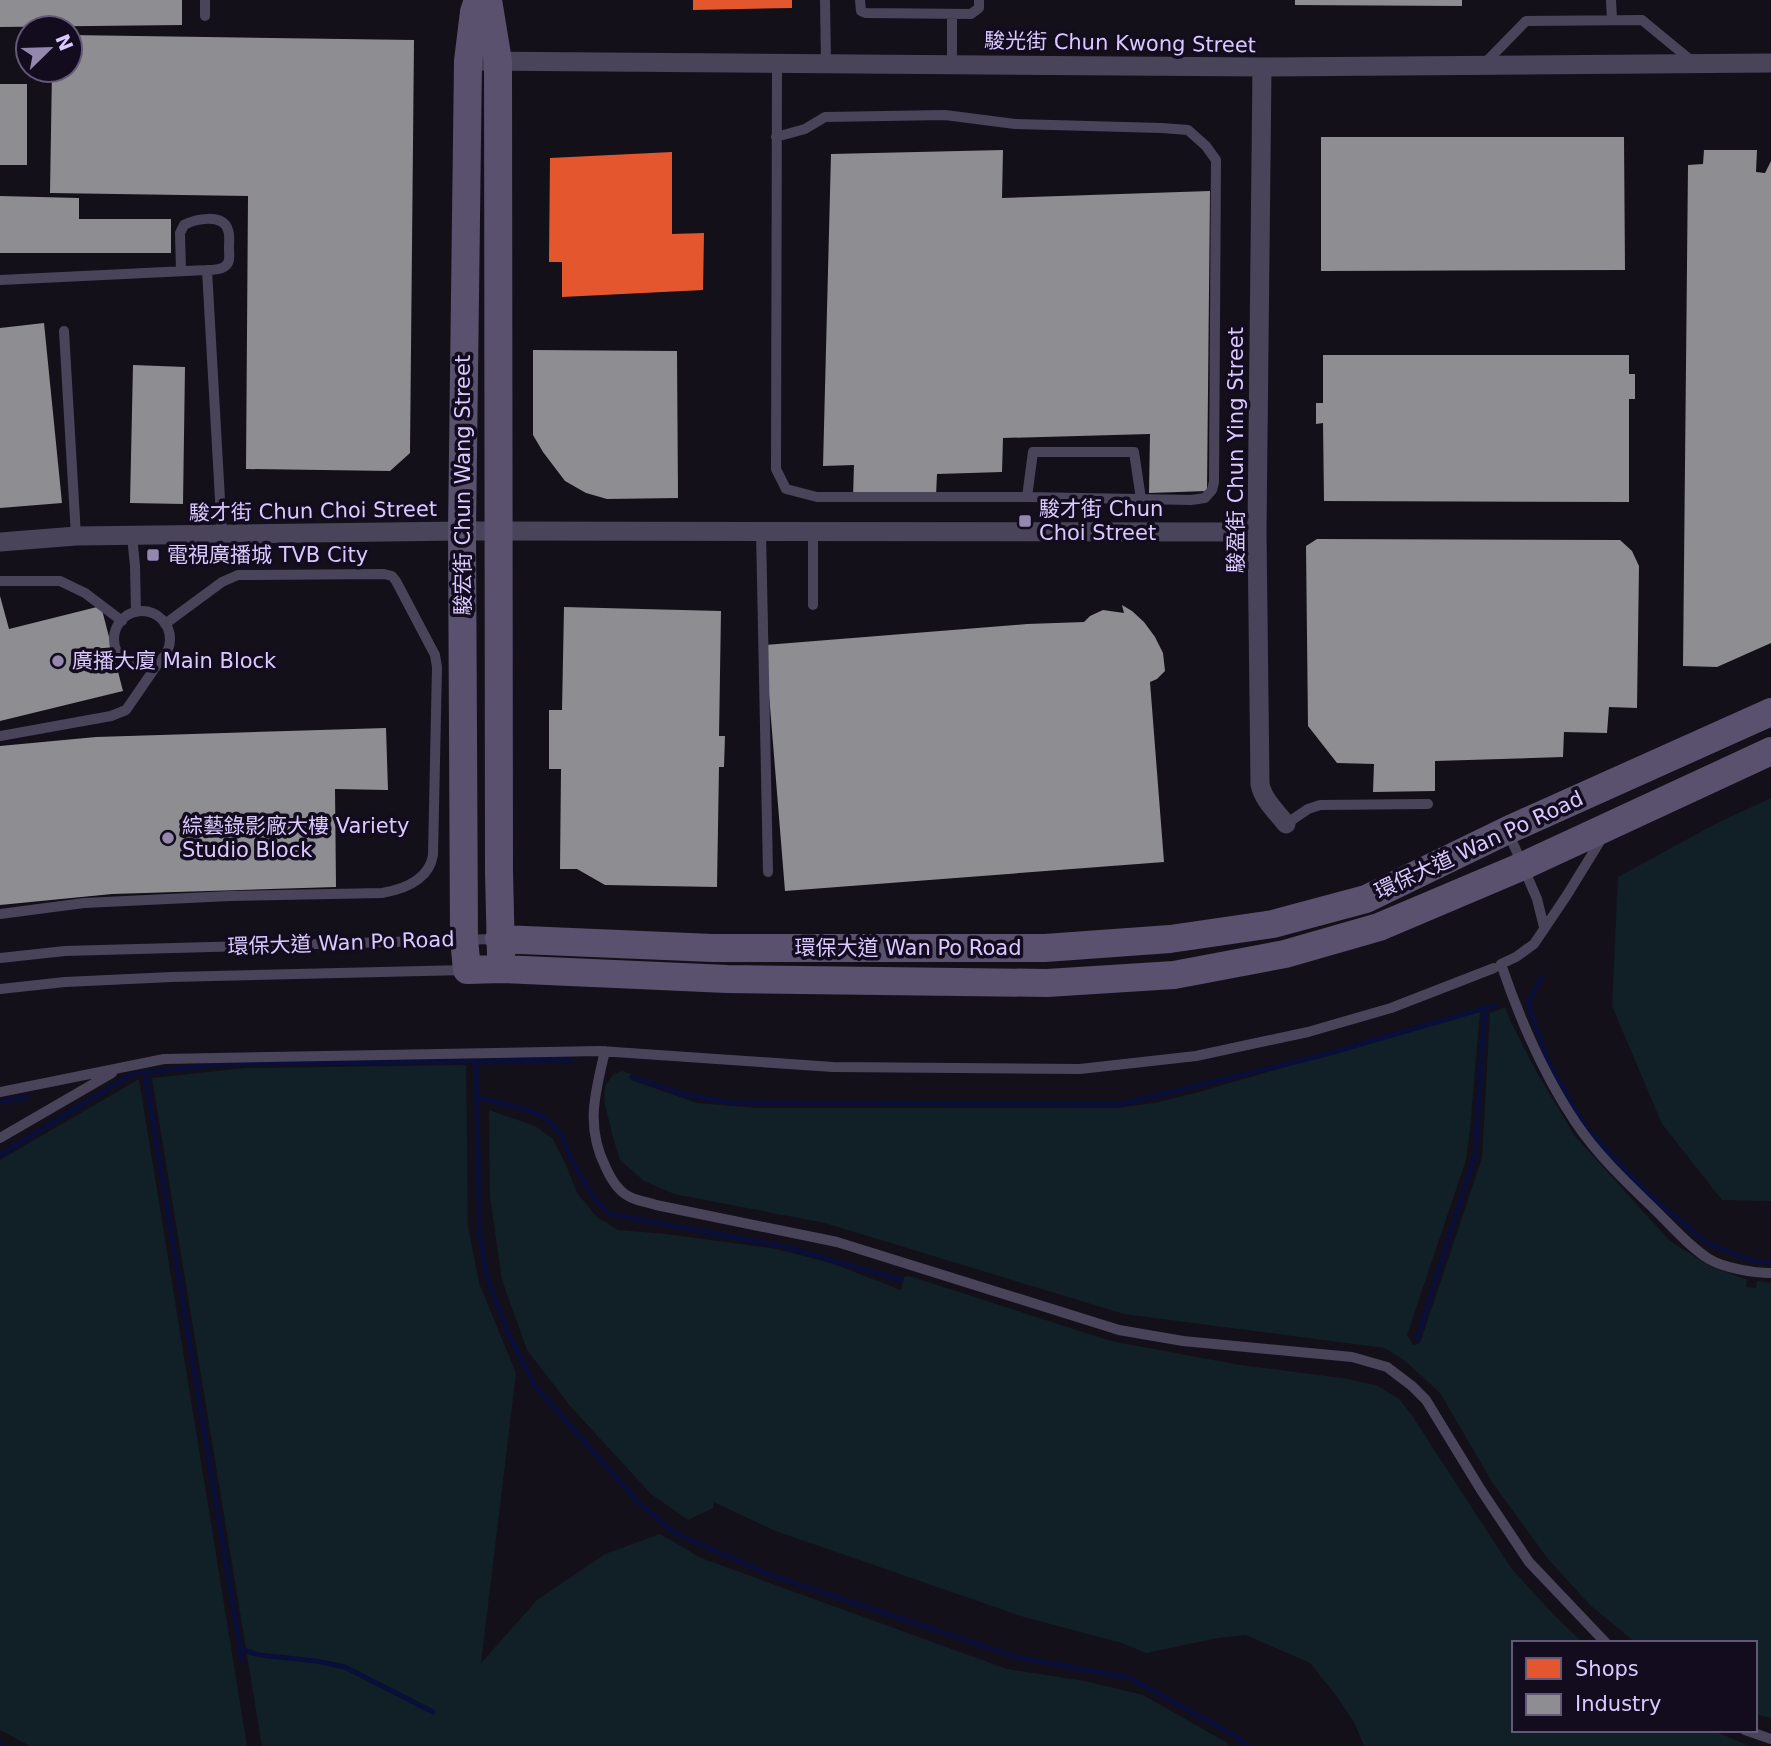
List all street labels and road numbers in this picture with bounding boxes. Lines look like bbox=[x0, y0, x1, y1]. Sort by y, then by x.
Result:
street label: 駿光街 Chun Kwong Street bbox=[984, 29, 1256, 57]
street label: 駿盈街 Chun Ying Street bbox=[1224, 327, 1248, 573]
street label: 駿宏街 Chun Wang Street bbox=[451, 355, 475, 615]
street label: 駿才街 Chun Choi Street bbox=[189, 497, 437, 525]
street label: 環保大道 Wan Po Road bbox=[1371, 786, 1587, 904]
street label: 環保大道 Wan Po Road bbox=[227, 927, 455, 959]
street label: 環保大道 Wan Po Road bbox=[794, 936, 1022, 960]

